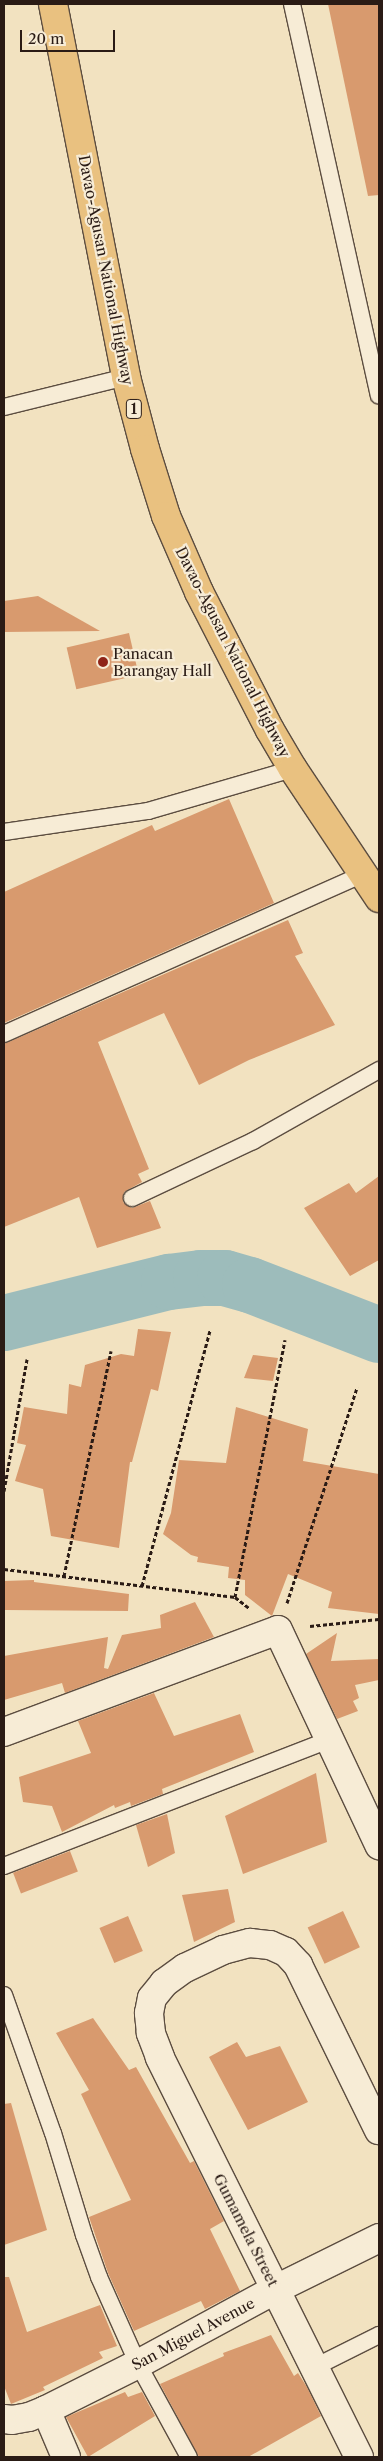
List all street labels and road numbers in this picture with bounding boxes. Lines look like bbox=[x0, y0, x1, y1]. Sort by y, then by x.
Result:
street label: Davao-Agusan National Highway bbox=[75, 153, 137, 387]
road number: 1 bbox=[125, 398, 143, 420]
street label: Davao-Agusan National Highway bbox=[172, 544, 294, 760]
street label: Gumamela Street bbox=[210, 2170, 282, 2290]
street label: San Miguel Avenue bbox=[128, 2294, 258, 2374]

